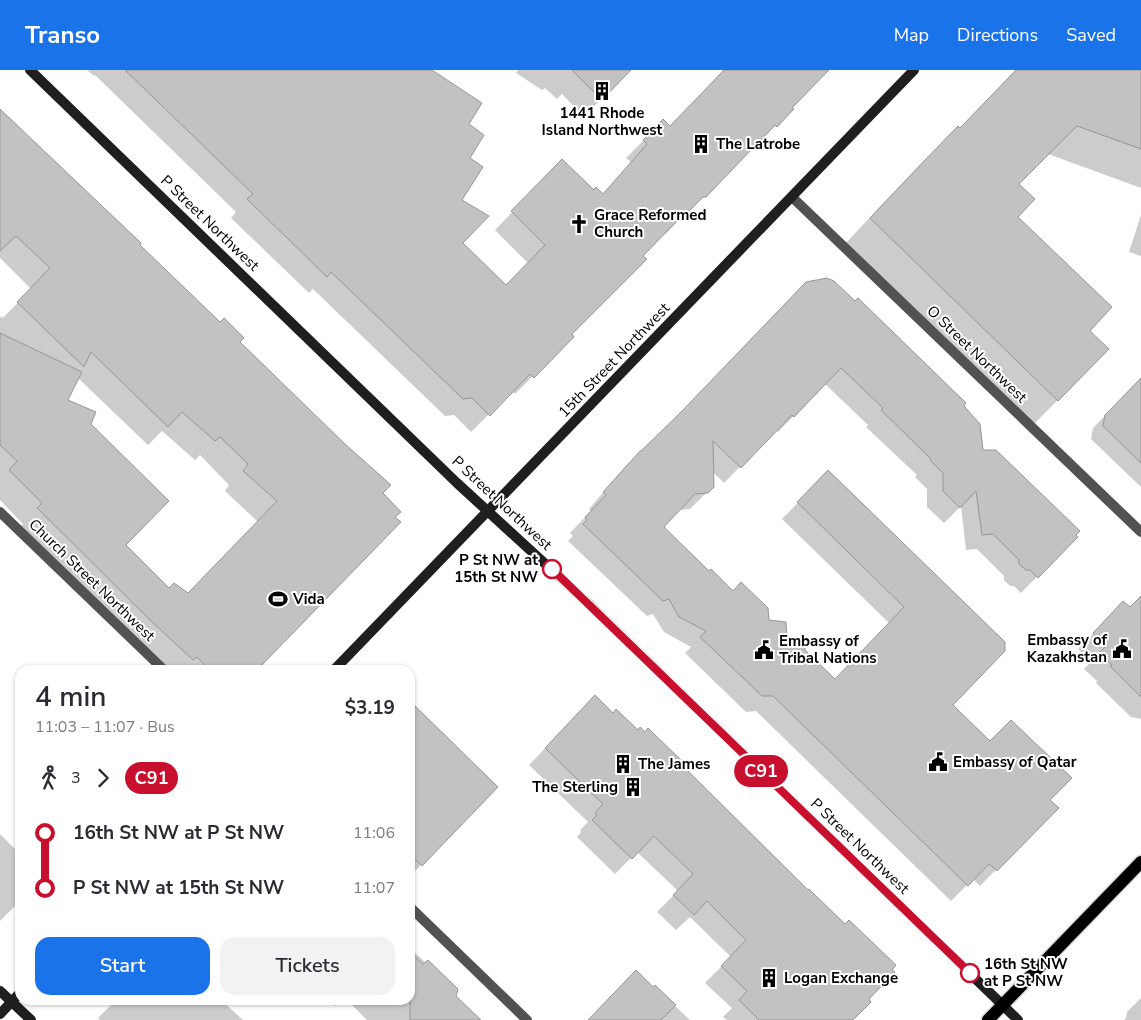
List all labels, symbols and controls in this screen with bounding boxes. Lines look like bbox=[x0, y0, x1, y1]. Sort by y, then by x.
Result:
text: Transo bbox=[25, 19, 100, 51]
text: Map bbox=[894, 23, 929, 47]
text: Directions bbox=[957, 23, 1038, 47]
text: Saved bbox=[1066, 23, 1116, 47]
building icon: 1441 Rhode Island Northwest bbox=[591, 80, 613, 102]
place label: 1441 Rhode Island Northwest bbox=[542, 103, 663, 140]
building icon: The Latrobe bbox=[690, 133, 712, 155]
place label: The Latrobe bbox=[716, 134, 800, 154]
street label: P Street Northwest bbox=[156, 171, 264, 276]
place label: Grace Reformed Church bbox=[594, 205, 706, 242]
church icon: Grace Reformed Church bbox=[568, 213, 590, 235]
street label: 15th Street Northwest bbox=[554, 298, 675, 422]
street label: O Street Northwest bbox=[923, 301, 1032, 408]
street label: P Street Northwest bbox=[448, 451, 557, 555]
street label: Church Street Northwest bbox=[25, 514, 160, 646]
place label: P St NW at 15th St NW bbox=[454, 550, 538, 587]
marker: P St NW at 15th St NW bbox=[542, 559, 562, 579]
sports icon: Vida bbox=[267, 588, 289, 610]
place label: Vida bbox=[292, 589, 325, 609]
place label: Embassy of Kazakhstan bbox=[1027, 630, 1108, 667]
place label: Embassy of Tribal Nations bbox=[779, 631, 877, 668]
public building icon: Embassy of Kazakhstan bbox=[1111, 638, 1133, 660]
public building icon: Embassy of Tribal Nations bbox=[753, 639, 775, 661]
text: 4 min bbox=[35, 678, 106, 716]
text: $3.19 bbox=[345, 695, 395, 721]
text: 11:03 – 11:07 · Bus bbox=[35, 716, 175, 738]
public building icon: Embassy of Qatar bbox=[927, 751, 949, 773]
place label: Embassy of Qatar bbox=[953, 752, 1077, 772]
building icon: The James bbox=[612, 753, 634, 775]
place label: The James bbox=[638, 754, 710, 774]
line badge: C91 bbox=[732, 755, 790, 787]
text: C91 bbox=[744, 759, 778, 783]
icon: walk bbox=[35, 764, 63, 792]
icon: forward bbox=[89, 764, 117, 792]
text: C91 bbox=[135, 766, 168, 790]
text: 3 bbox=[71, 767, 81, 789]
building icon: The Sterling bbox=[622, 776, 644, 798]
place label: The Sterling bbox=[532, 777, 618, 797]
street label: P Street Northwest bbox=[806, 794, 914, 899]
text: 16th St NW at P St NW bbox=[73, 820, 284, 846]
text: 11:06 bbox=[353, 822, 395, 844]
text: P St NW at 15th St NW bbox=[73, 875, 284, 901]
text: 11:07 bbox=[353, 877, 395, 899]
button: Start bbox=[35, 937, 210, 995]
button: Tickets bbox=[220, 937, 395, 995]
place label: 16th St NW at P St NW bbox=[984, 954, 1068, 991]
marker: 16th St NW at P St NW bbox=[960, 963, 980, 983]
building icon: Logan Exchange bbox=[758, 967, 780, 989]
place label: Logan Exchange bbox=[784, 968, 898, 988]

